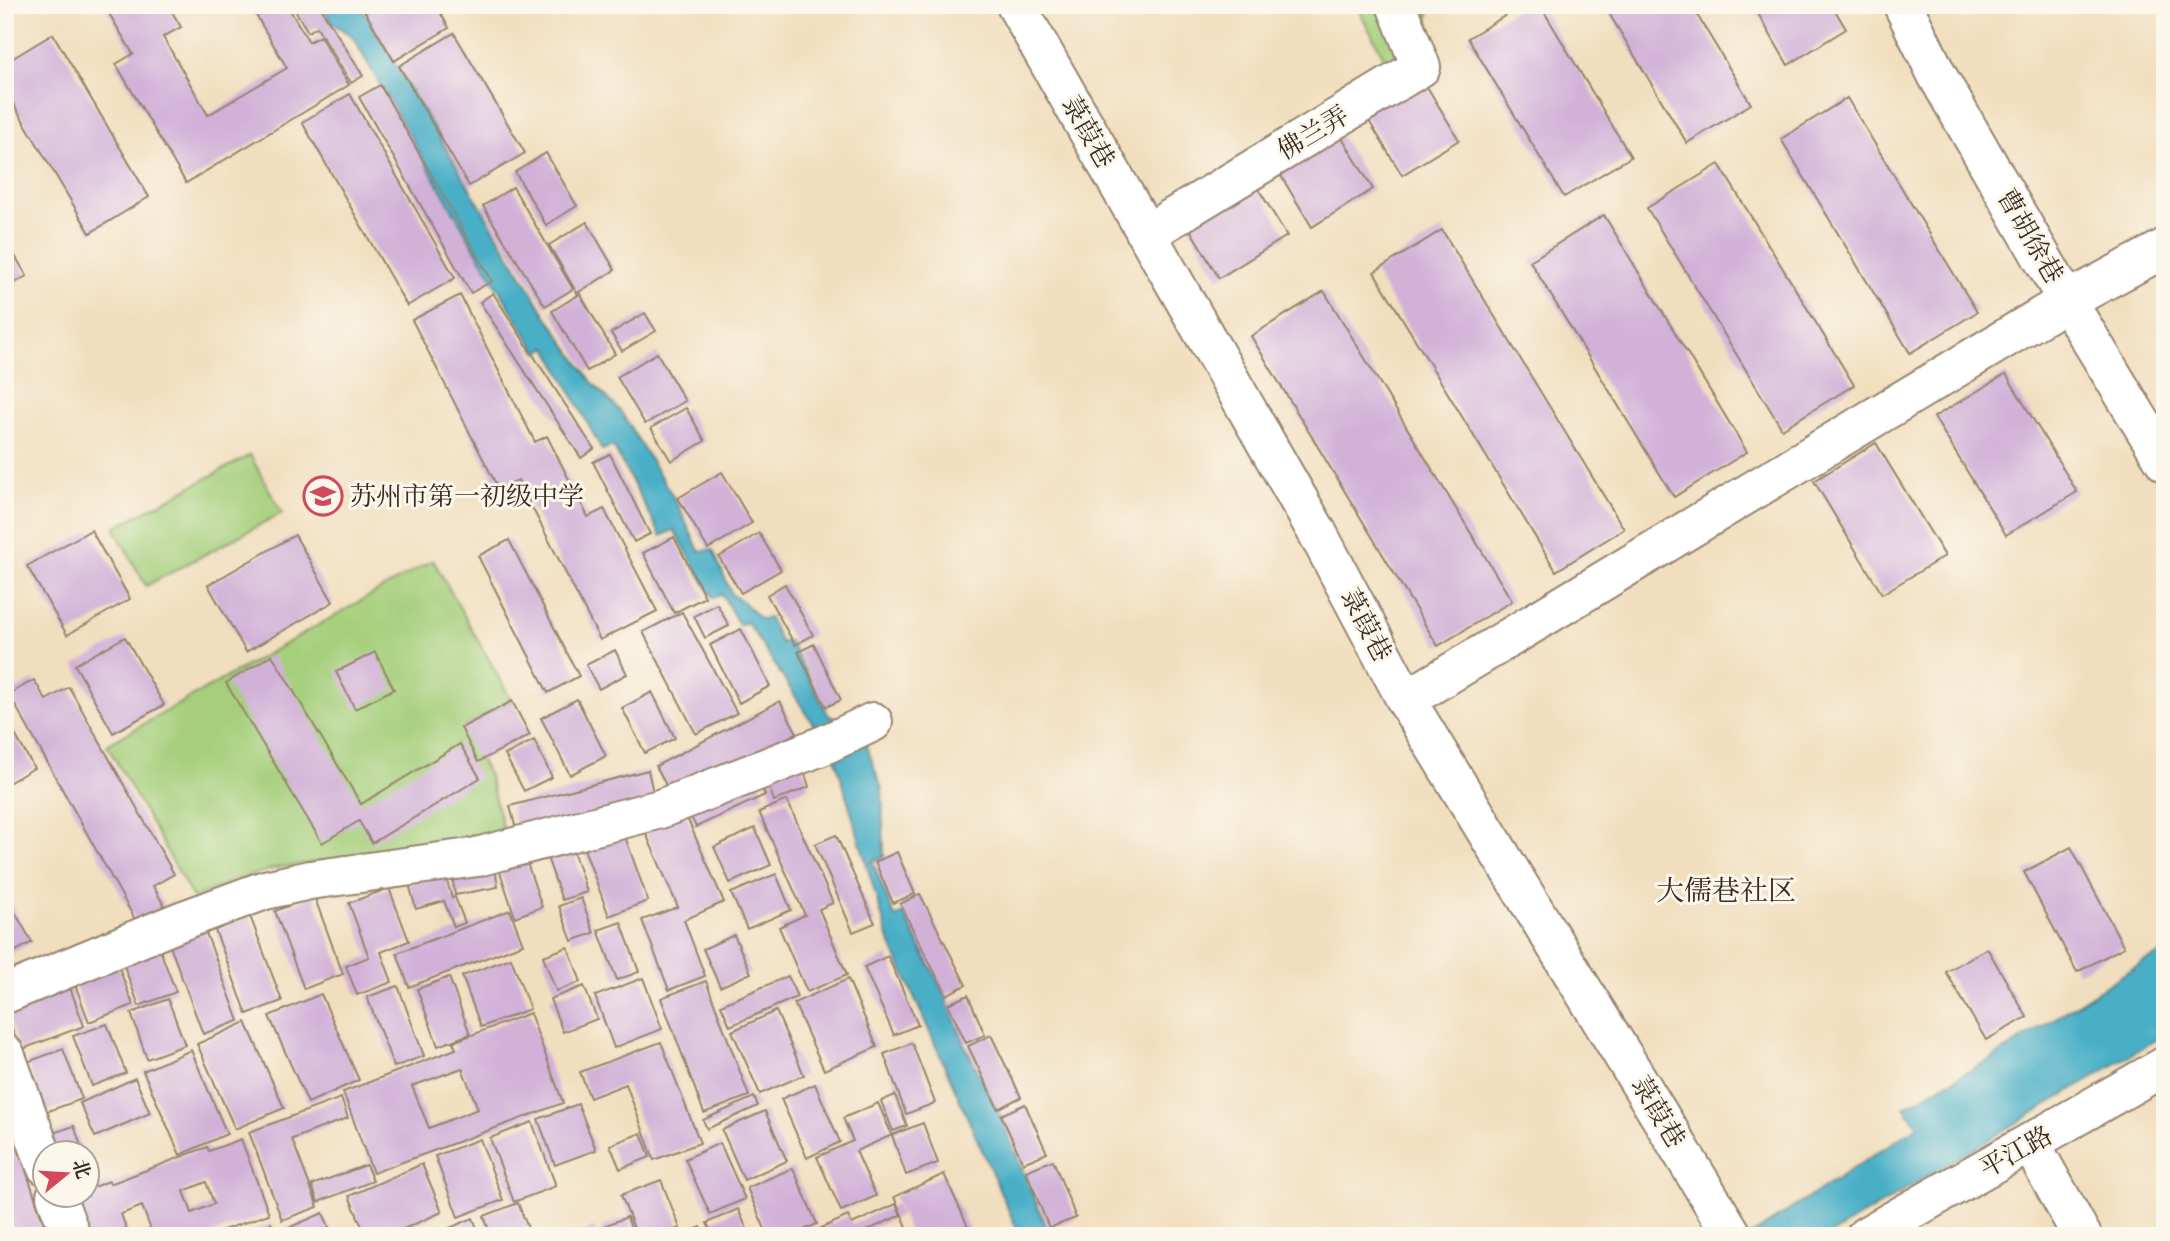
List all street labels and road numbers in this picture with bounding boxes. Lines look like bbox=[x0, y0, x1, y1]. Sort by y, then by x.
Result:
street label: 菉葭巷 bbox=[1053, 89, 1123, 175]
street label: 佛兰弄 bbox=[1271, 98, 1355, 168]
street label: 曹胡徐巷 bbox=[1989, 182, 2071, 290]
street label: 菉葭巷 bbox=[1332, 582, 1400, 668]
street label: 菉葭巷 bbox=[1623, 1070, 1693, 1154]
street label: 平江路 bbox=[1973, 1118, 2059, 1186]

